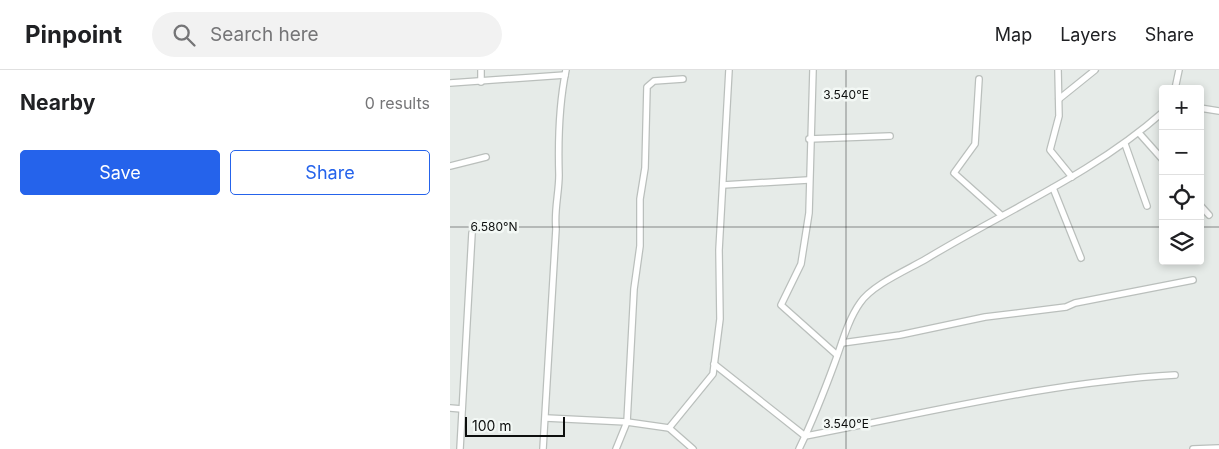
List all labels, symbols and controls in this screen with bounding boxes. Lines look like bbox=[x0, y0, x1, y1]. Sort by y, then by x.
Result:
search box bbox=[152, 12, 502, 57]
text: Pinpoint bbox=[25, 20, 122, 49]
icon: search bbox=[170, 21, 198, 49]
text: Search here bbox=[210, 23, 319, 46]
text: Map bbox=[995, 24, 1032, 45]
text: Layers bbox=[1060, 24, 1117, 45]
text: Share bbox=[1145, 24, 1194, 45]
map controls bbox=[1159, 85, 1204, 265]
button: + bbox=[1159, 85, 1204, 130]
text: 3.540°E bbox=[823, 87, 869, 102]
text: Nearby bbox=[20, 90, 95, 115]
text: 0 results bbox=[365, 93, 430, 113]
button: − bbox=[1159, 130, 1204, 175]
button: Save bbox=[20, 150, 220, 195]
button: Share bbox=[230, 150, 430, 195]
button: locate bbox=[1159, 175, 1204, 220]
text: 6.580°N bbox=[470, 219, 518, 234]
button: layers bbox=[1159, 220, 1204, 265]
scale bar bbox=[465, 414, 565, 437]
text: 3.540°E bbox=[823, 416, 869, 431]
text: 100 m bbox=[472, 417, 512, 434]

